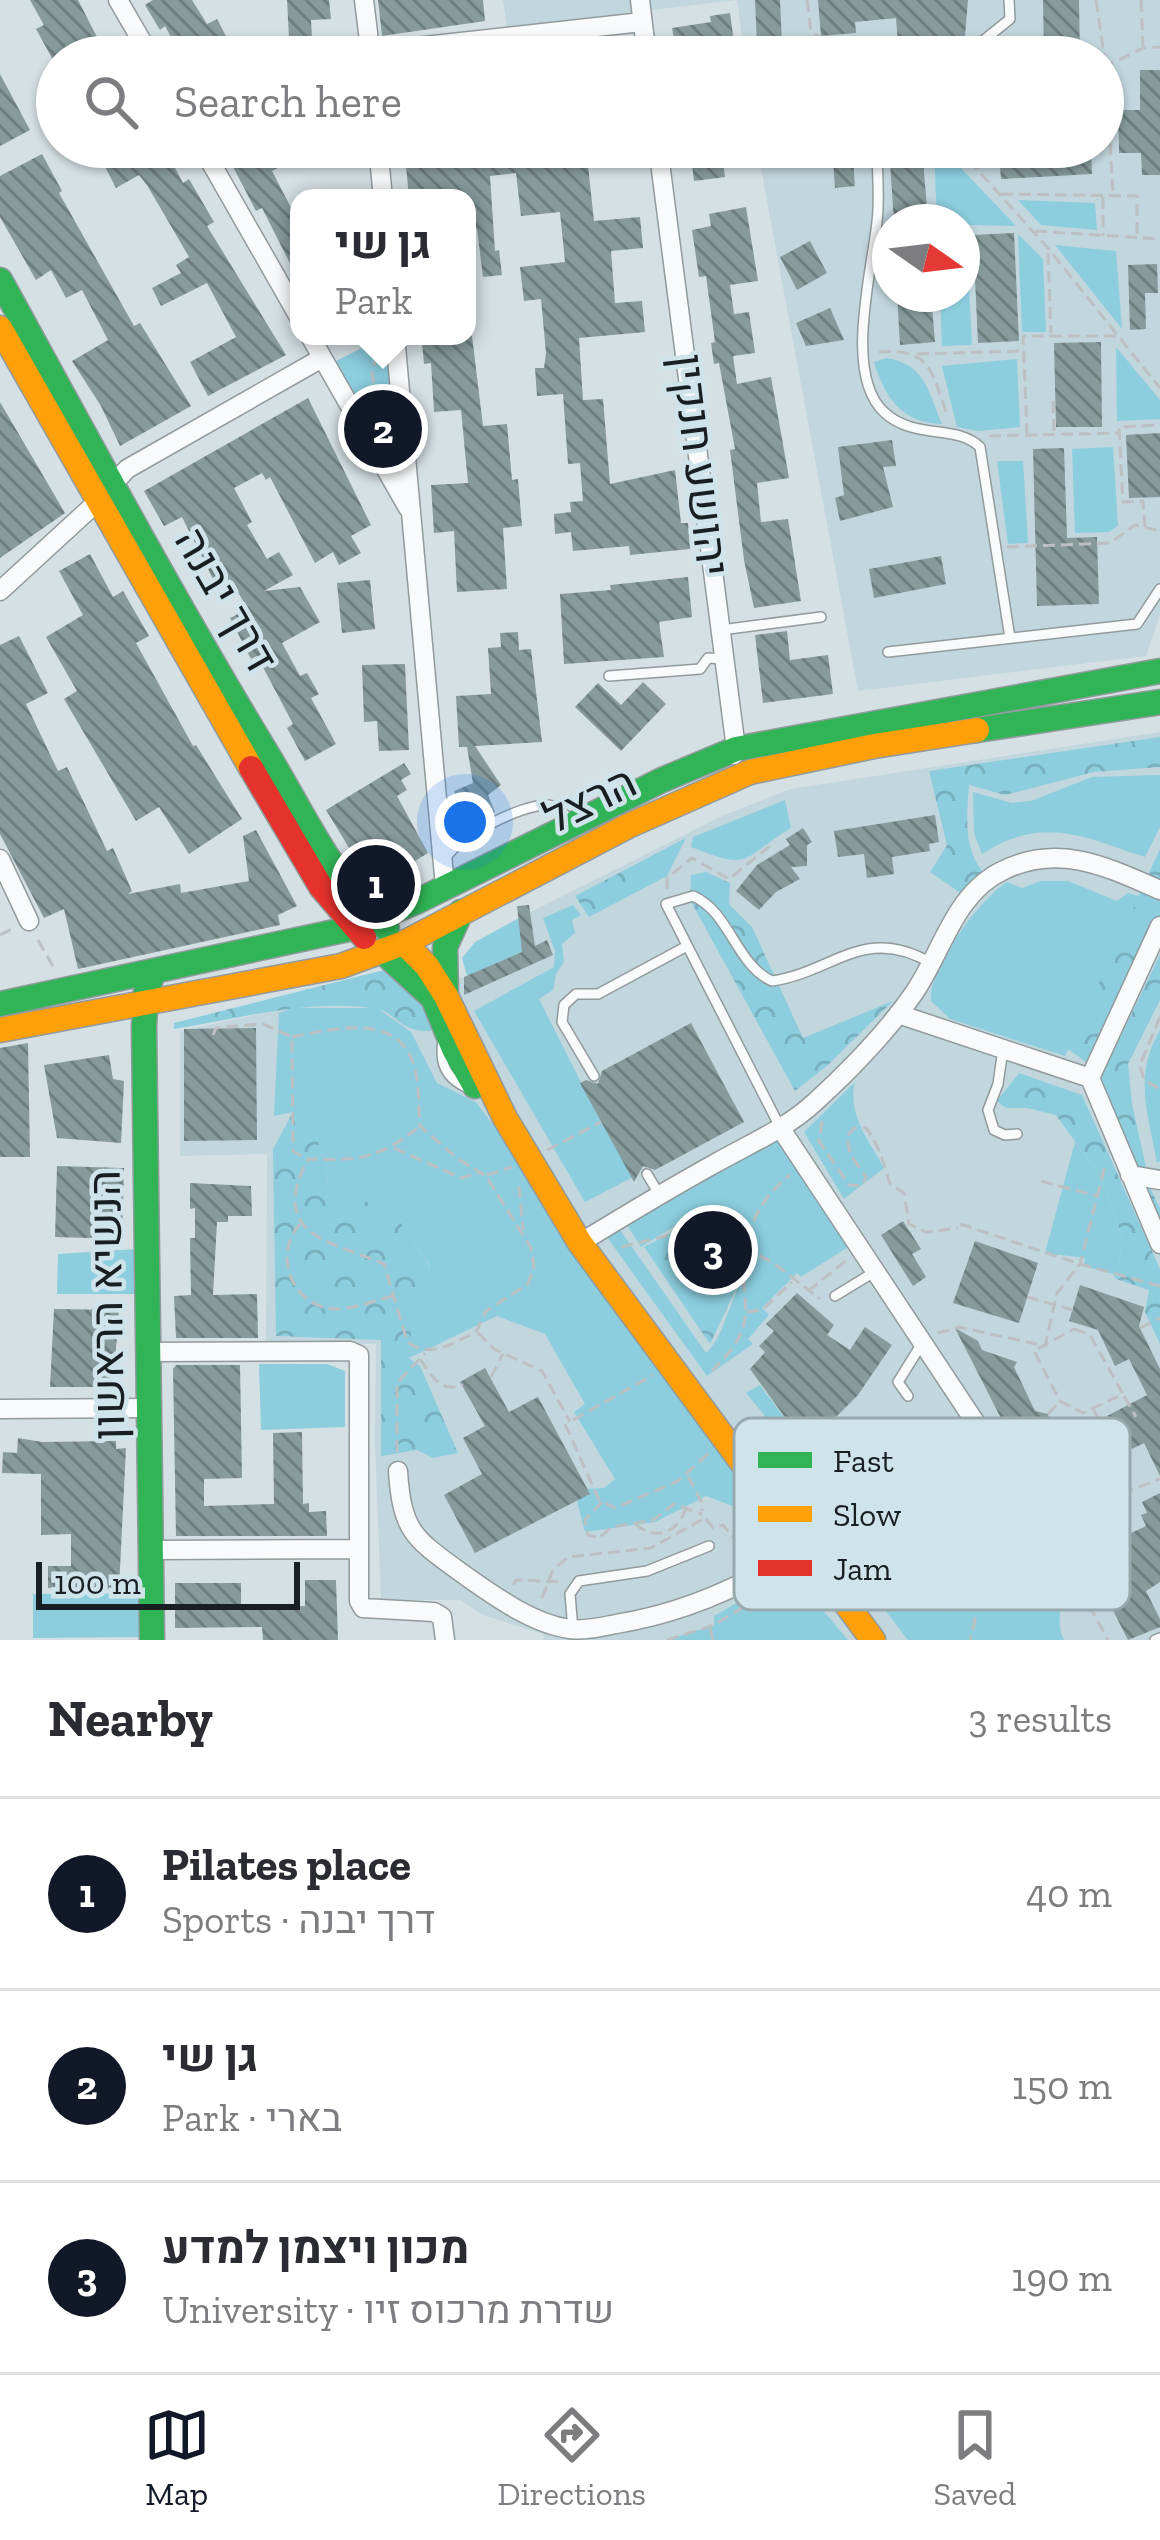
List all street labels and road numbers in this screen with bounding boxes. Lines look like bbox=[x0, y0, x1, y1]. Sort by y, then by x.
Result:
street label: יהושע חנקין bbox=[660, 351, 740, 579]
street label: דרך יבנה bbox=[163, 518, 289, 682]
street label: הרצל bbox=[535, 755, 645, 845]
street label: הנשיא הראשון bbox=[78, 1169, 136, 1441]

